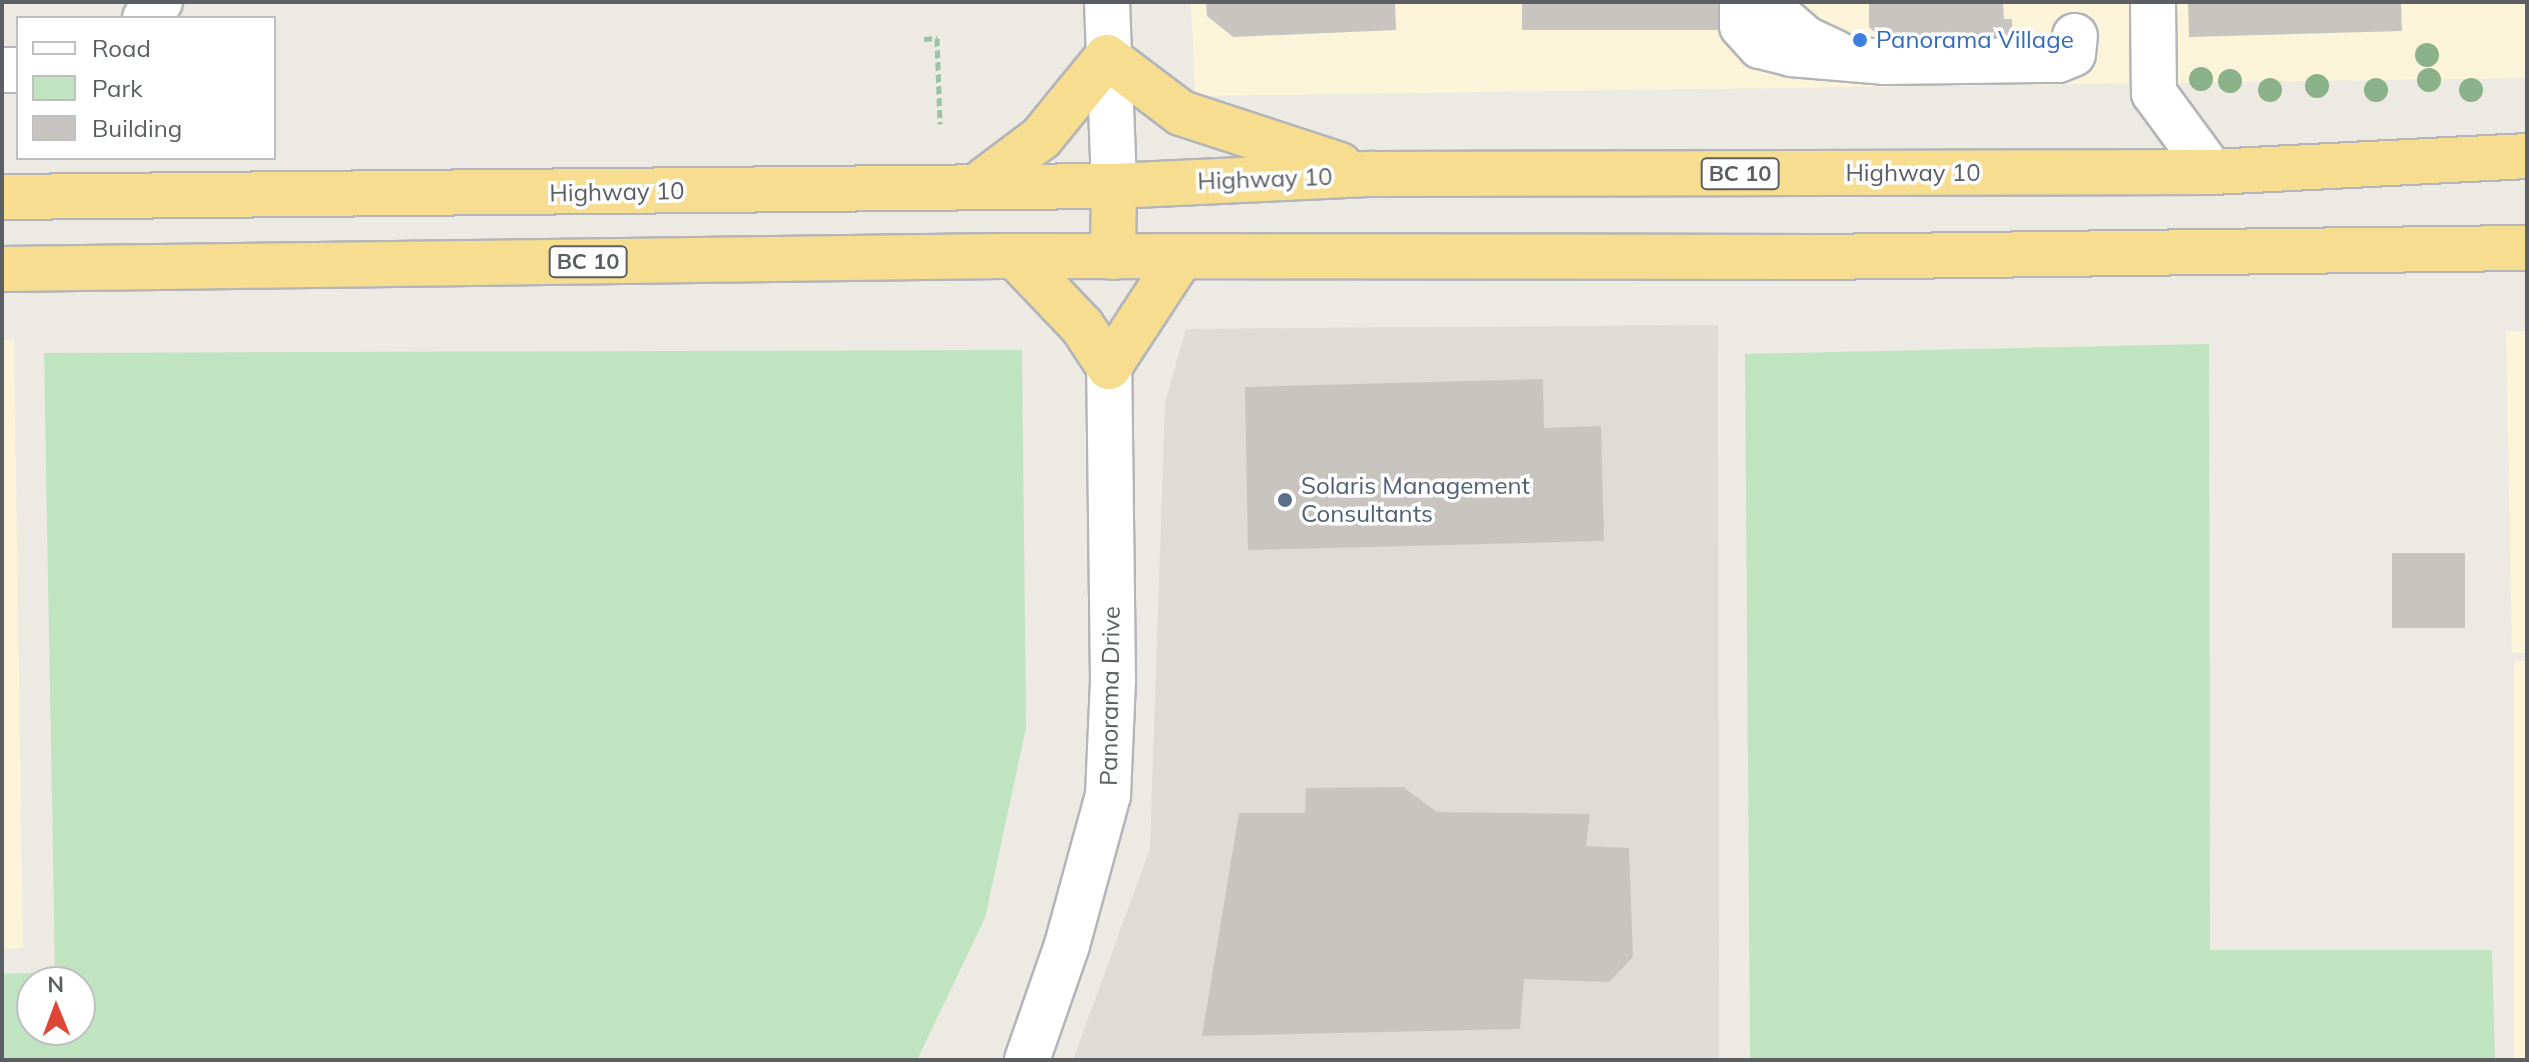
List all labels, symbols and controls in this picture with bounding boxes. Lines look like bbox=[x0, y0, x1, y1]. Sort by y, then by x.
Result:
legend bbox=[16, 16, 276, 160]
place label: Panorama Village bbox=[1876, 26, 2074, 54]
marker: Panorama Village bbox=[1851, 31, 1869, 49]
text: Road bbox=[92, 33, 151, 63]
text: Park bbox=[92, 73, 143, 103]
text: Building bbox=[92, 113, 182, 143]
road number: BC 10 bbox=[1700, 156, 1780, 192]
street label: Highway 10 bbox=[1845, 159, 1981, 187]
street label: Highway 10 bbox=[1197, 162, 1333, 196]
street label: Highway 10 bbox=[549, 176, 685, 208]
road number: BC 10 bbox=[548, 244, 628, 280]
place label: Solaris Management Consultants bbox=[1301, 472, 1530, 528]
marker: Solaris Management Consultants bbox=[1276, 491, 1294, 509]
street label: Panorama Drive bbox=[1094, 606, 1126, 786]
north arrow bbox=[16, 966, 96, 1046]
text: N bbox=[47, 970, 64, 998]

